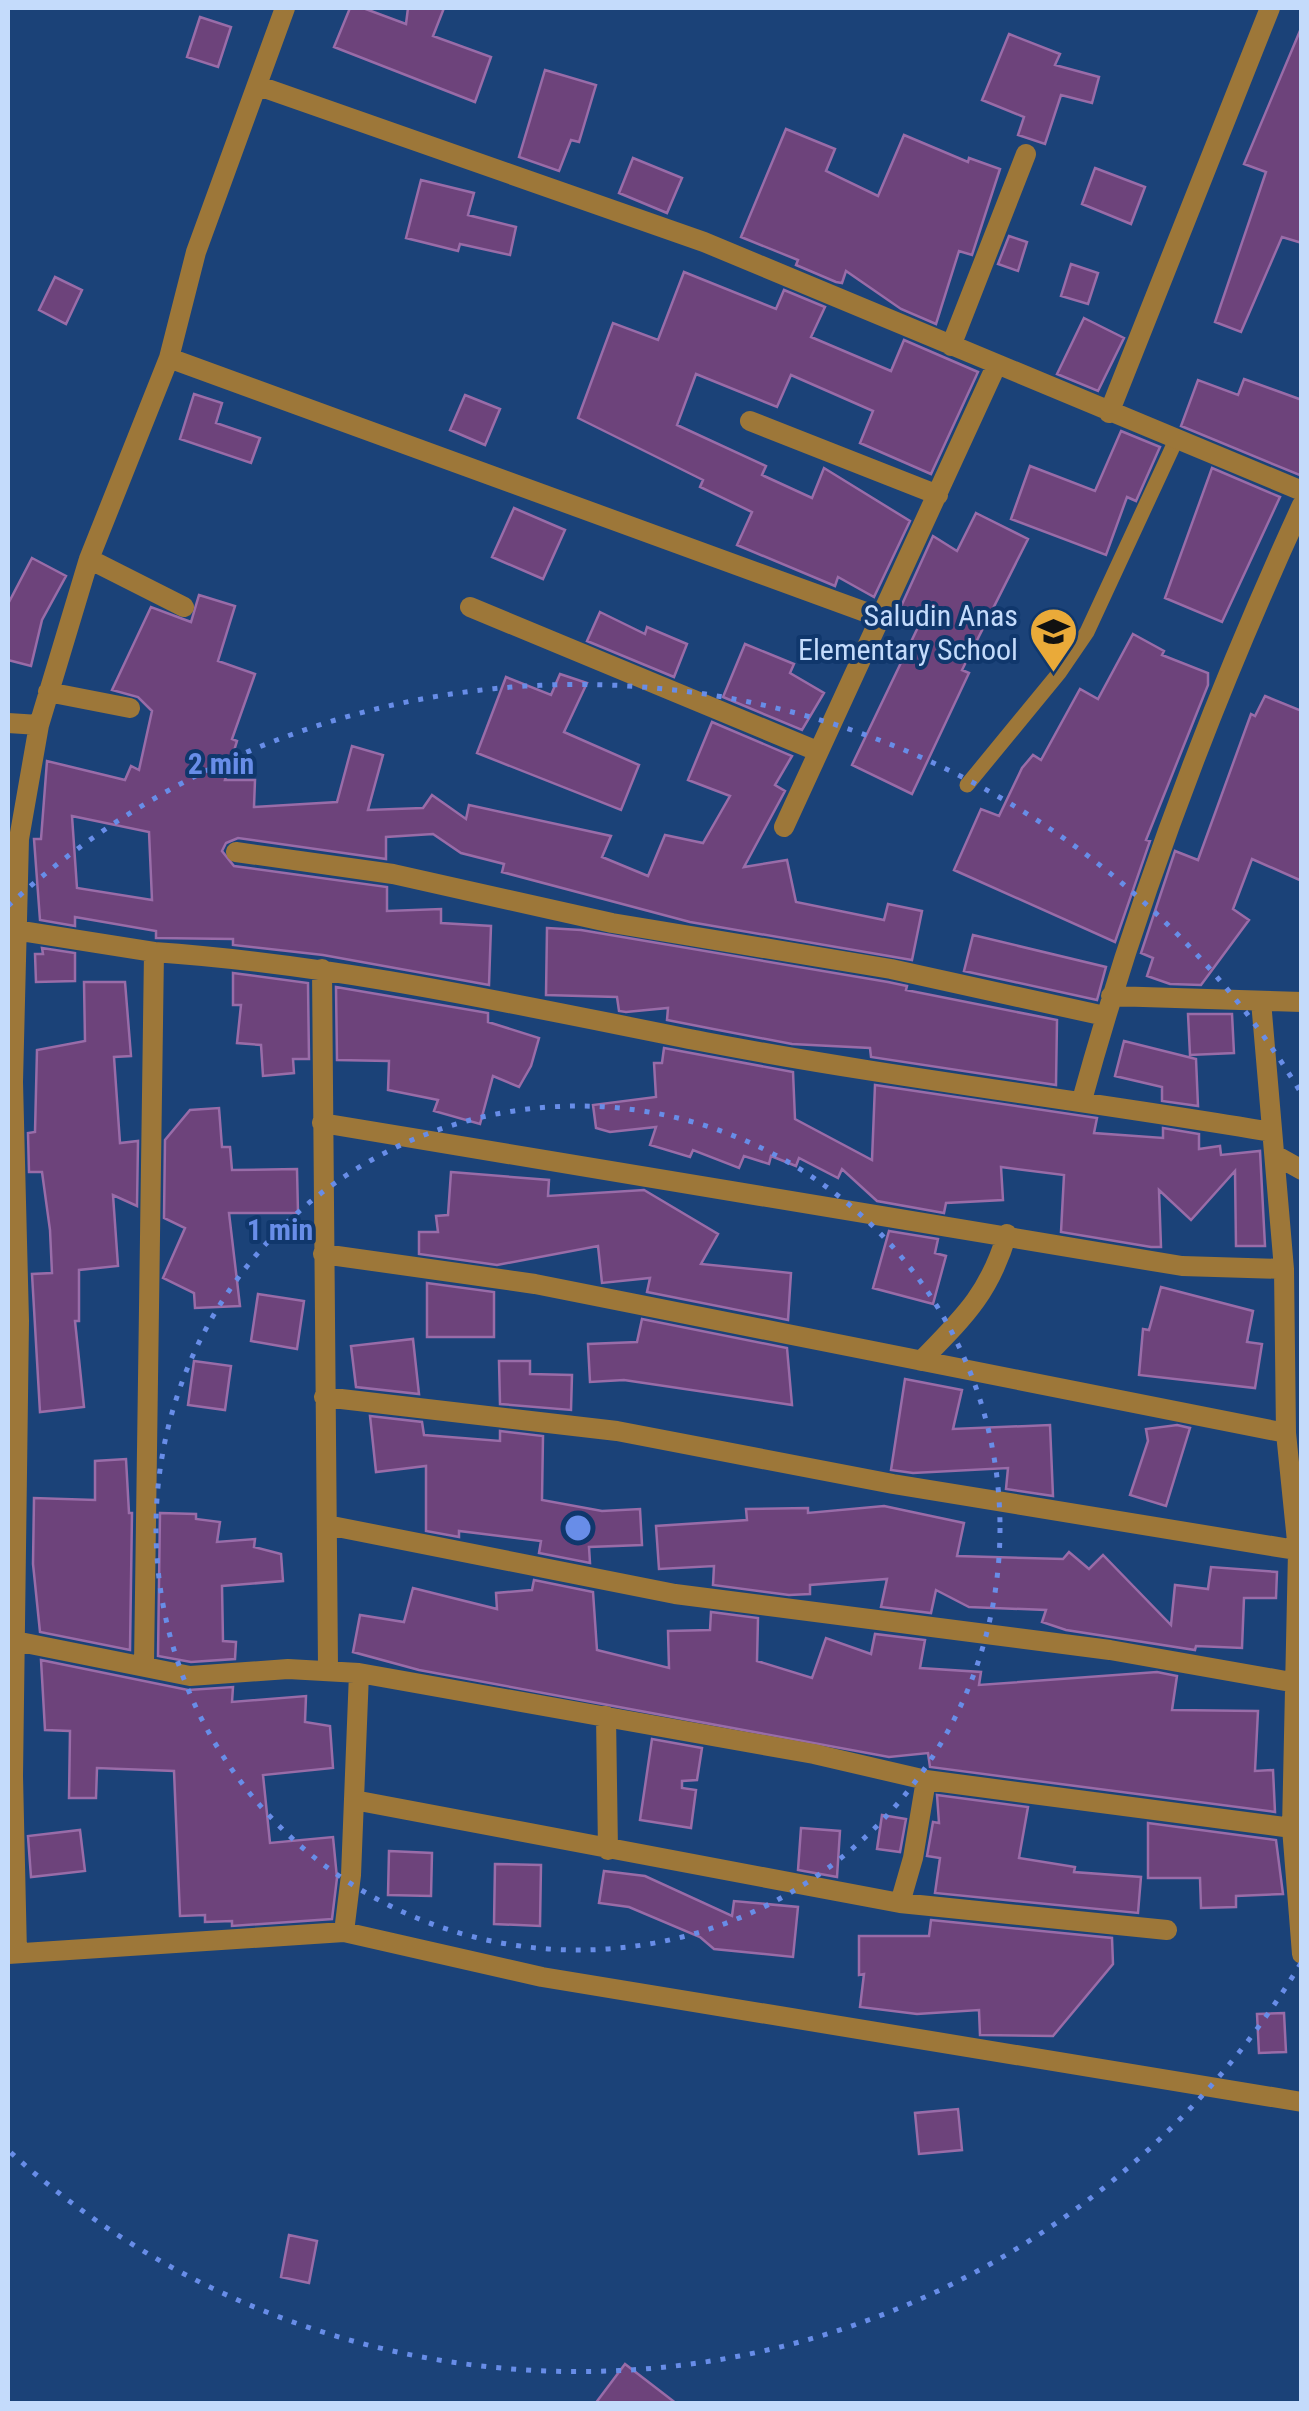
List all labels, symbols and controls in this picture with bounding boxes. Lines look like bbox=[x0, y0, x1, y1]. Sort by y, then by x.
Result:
place label: Saludin Anas Elementary School bbox=[798, 598, 1018, 667]
school or university icon: Saludin Anas Elementary School bbox=[1027, 606, 1079, 674]
text: 2 min bbox=[188, 746, 254, 781]
text: 1 min bbox=[247, 1212, 313, 1247]
centre of rings bbox=[560, 1510, 596, 1546]

